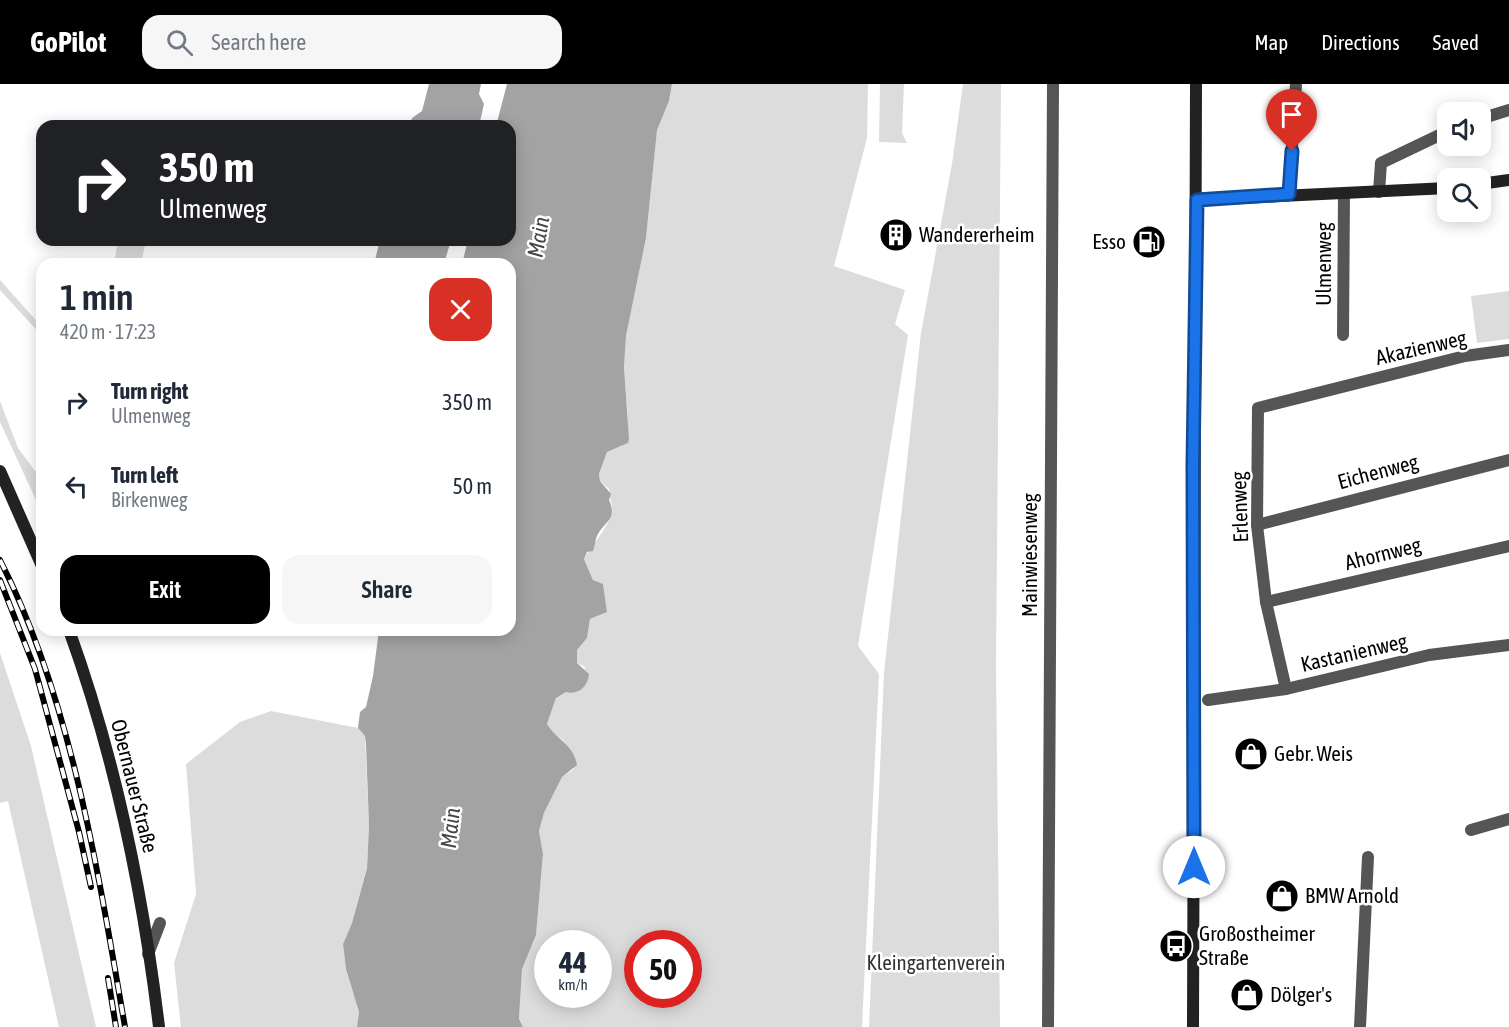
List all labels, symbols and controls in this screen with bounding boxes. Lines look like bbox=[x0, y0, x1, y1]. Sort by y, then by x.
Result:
search box bbox=[142, 15, 562, 69]
text: GoPilot bbox=[30, 26, 106, 58]
icon: search bbox=[163, 26, 196, 59]
text: Search here bbox=[211, 29, 306, 55]
text: Map bbox=[1254, 30, 1288, 54]
text: Directions bbox=[1321, 30, 1400, 54]
text: Saved bbox=[1433, 30, 1479, 54]
pin bbox=[1266, 89, 1317, 151]
icon: arrive bbox=[1275, 98, 1308, 131]
map controls bbox=[1437, 102, 1491, 222]
button: sound bbox=[1437, 102, 1491, 156]
text: 350 m bbox=[159, 143, 254, 191]
icon: right bbox=[60, 144, 138, 222]
button: search bbox=[1437, 168, 1491, 222]
text: Ulmenweg bbox=[159, 193, 267, 224]
water label: Main bbox=[522, 214, 554, 259]
building icon: Wandererheim bbox=[878, 217, 914, 253]
place label: Wandererheim bbox=[919, 222, 1035, 246]
street label: Ulmenweg bbox=[1311, 222, 1335, 306]
fuel station icon: Esso bbox=[1131, 224, 1167, 260]
place label: Esso bbox=[1092, 229, 1126, 253]
text: 1 min bbox=[60, 276, 134, 318]
button: close bbox=[429, 278, 492, 341]
text: 420 m · 17:23 bbox=[60, 320, 156, 343]
street label: Akazienweg bbox=[1373, 325, 1468, 369]
text: Turn right bbox=[111, 378, 188, 404]
icon: right bbox=[60, 386, 93, 419]
text: 350 m bbox=[442, 389, 492, 415]
text: Ulmenweg bbox=[111, 404, 191, 427]
street label: Eichenweg bbox=[1335, 449, 1421, 493]
text: Turn left bbox=[111, 462, 178, 488]
icon: left bbox=[60, 470, 93, 503]
street label: Erlenweg bbox=[1226, 471, 1252, 543]
text: 50 m bbox=[452, 473, 492, 499]
text: Birkenweg bbox=[111, 488, 188, 511]
street label: Mainwiesenweg bbox=[1017, 493, 1041, 617]
street label: Ahornweg bbox=[1342, 532, 1423, 574]
button: Exit bbox=[60, 555, 270, 624]
button: Share bbox=[282, 555, 492, 624]
street label: Kastanienweg bbox=[1298, 628, 1409, 676]
street label: Obernauer Straße bbox=[107, 717, 163, 855]
shop icon: Gebr. Weis bbox=[1233, 736, 1269, 772]
place label: Gebr. Weis bbox=[1274, 741, 1353, 765]
water label: Main bbox=[435, 806, 465, 850]
position arrow bbox=[1162, 835, 1226, 899]
shop icon: BMW Arnold bbox=[1264, 878, 1300, 914]
place label: BMW Arnold bbox=[1305, 883, 1399, 907]
place label: Großostheimer Straße bbox=[1199, 921, 1316, 969]
bus stop icon: Großostheimer Straße bbox=[1158, 928, 1194, 964]
speed limit sign: 50 bbox=[624, 930, 702, 1008]
text: 44 bbox=[559, 945, 587, 979]
park label: Kleingartenverein bbox=[867, 950, 1005, 974]
text: km/h bbox=[558, 976, 588, 993]
shop icon: Dölger's bbox=[1229, 977, 1265, 1013]
place label: Dölger's bbox=[1270, 982, 1332, 1006]

